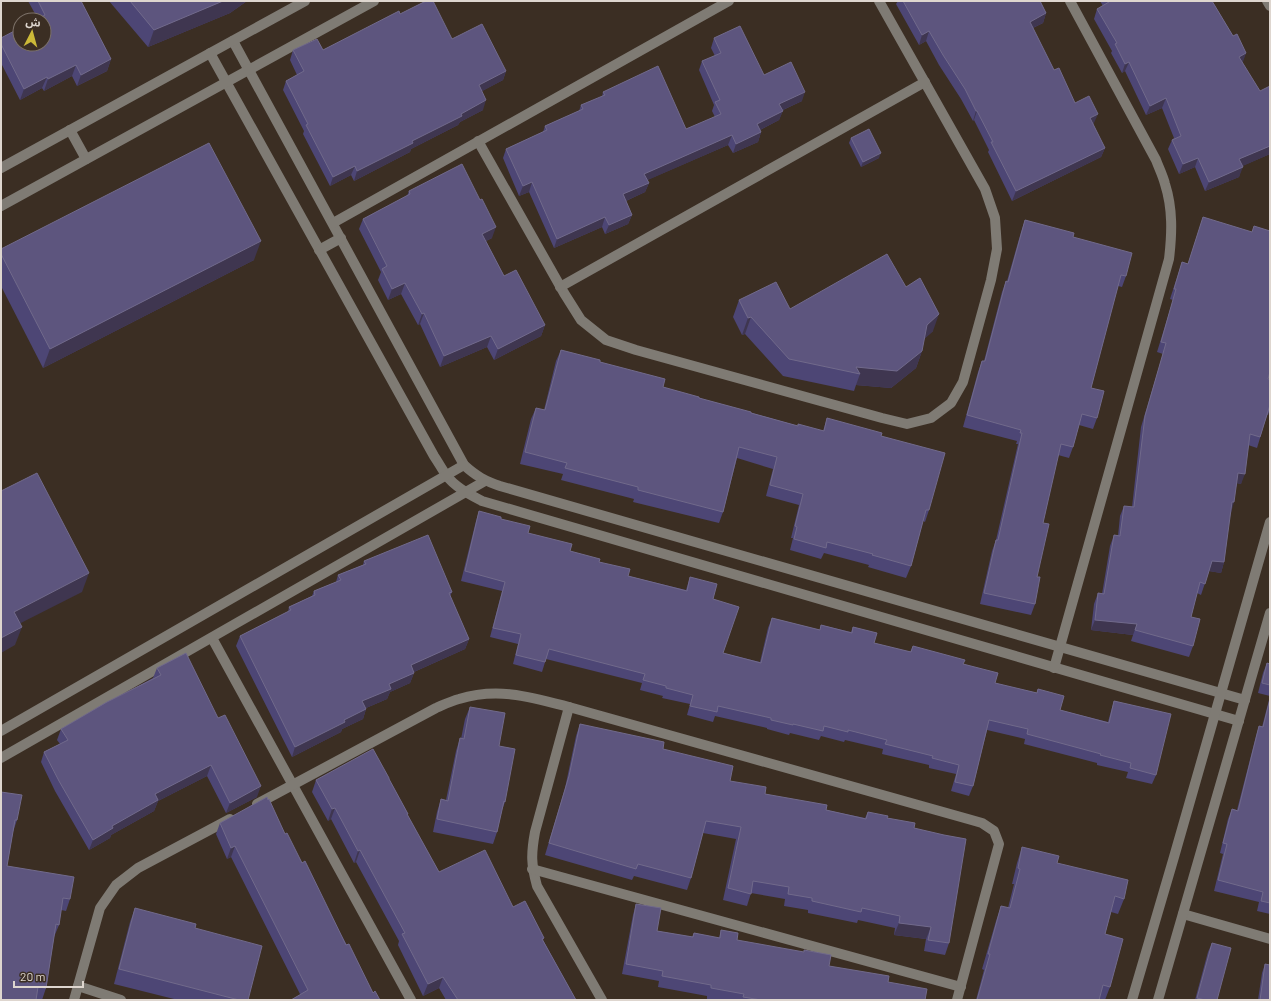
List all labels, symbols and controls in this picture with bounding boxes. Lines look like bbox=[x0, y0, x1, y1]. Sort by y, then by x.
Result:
north arrow bbox=[12, 12, 52, 52]
text: ش bbox=[25, 14, 41, 30]
scale bar bbox=[14, 963, 83, 989]
text: 20 m bbox=[20, 969, 46, 983]

